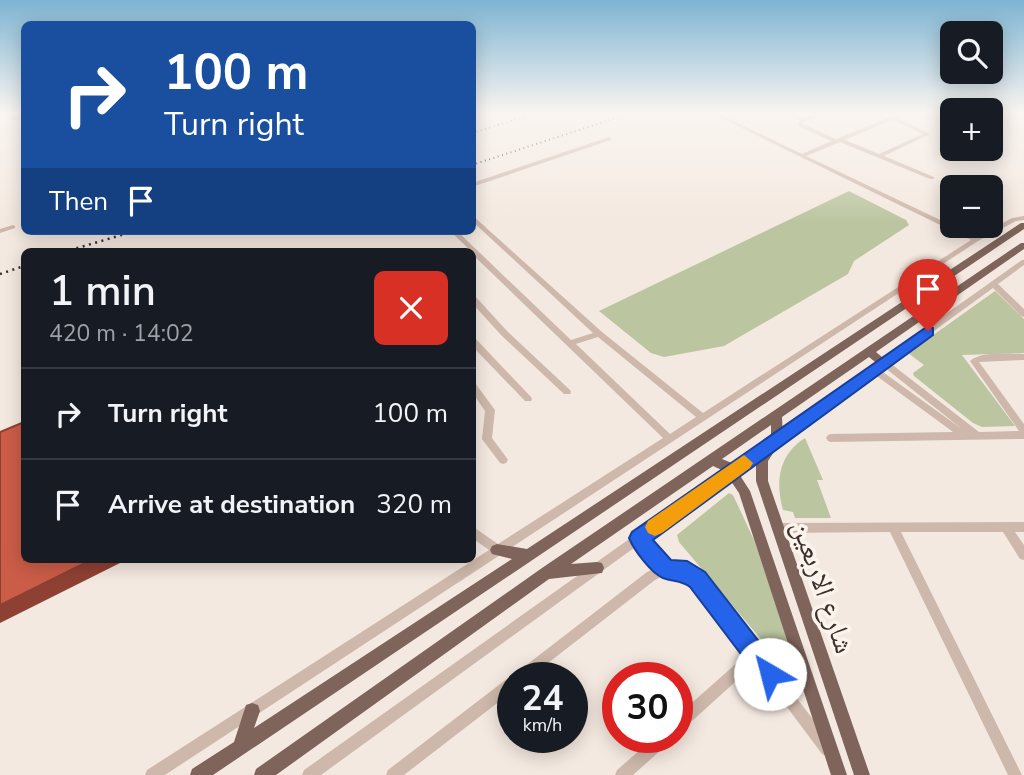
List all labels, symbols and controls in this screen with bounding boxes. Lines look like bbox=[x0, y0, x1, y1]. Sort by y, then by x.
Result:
map controls bbox=[940, 21, 1003, 238]
button: search bbox=[940, 21, 1003, 84]
text: 100 m bbox=[164, 39, 308, 106]
icon: right bbox=[49, 49, 140, 140]
button: + bbox=[940, 98, 1003, 161]
text: Turn right bbox=[164, 103, 304, 146]
button: − bbox=[940, 175, 1003, 238]
icon: arrive bbox=[122, 182, 160, 220]
text: Then bbox=[49, 184, 108, 219]
pin bbox=[898, 259, 958, 331]
text: 1 min bbox=[49, 263, 156, 320]
icon: arrive bbox=[909, 270, 947, 308]
button: close bbox=[374, 271, 448, 345]
text: 420 m · 14:02 bbox=[49, 318, 194, 349]
icon: right bbox=[49, 395, 87, 433]
text: Turn right bbox=[108, 396, 227, 431]
text: 100 m bbox=[372, 396, 448, 431]
icon: arrive bbox=[49, 486, 87, 524]
text: Arrive at destination bbox=[108, 487, 355, 522]
text: 320 m bbox=[376, 487, 452, 522]
street label: شارع الاربعين bbox=[783, 515, 863, 659]
position arrow bbox=[733, 637, 807, 711]
speed limit sign: 30 bbox=[602, 662, 693, 753]
text: 24 bbox=[521, 675, 564, 722]
text: km/h bbox=[523, 713, 562, 737]

